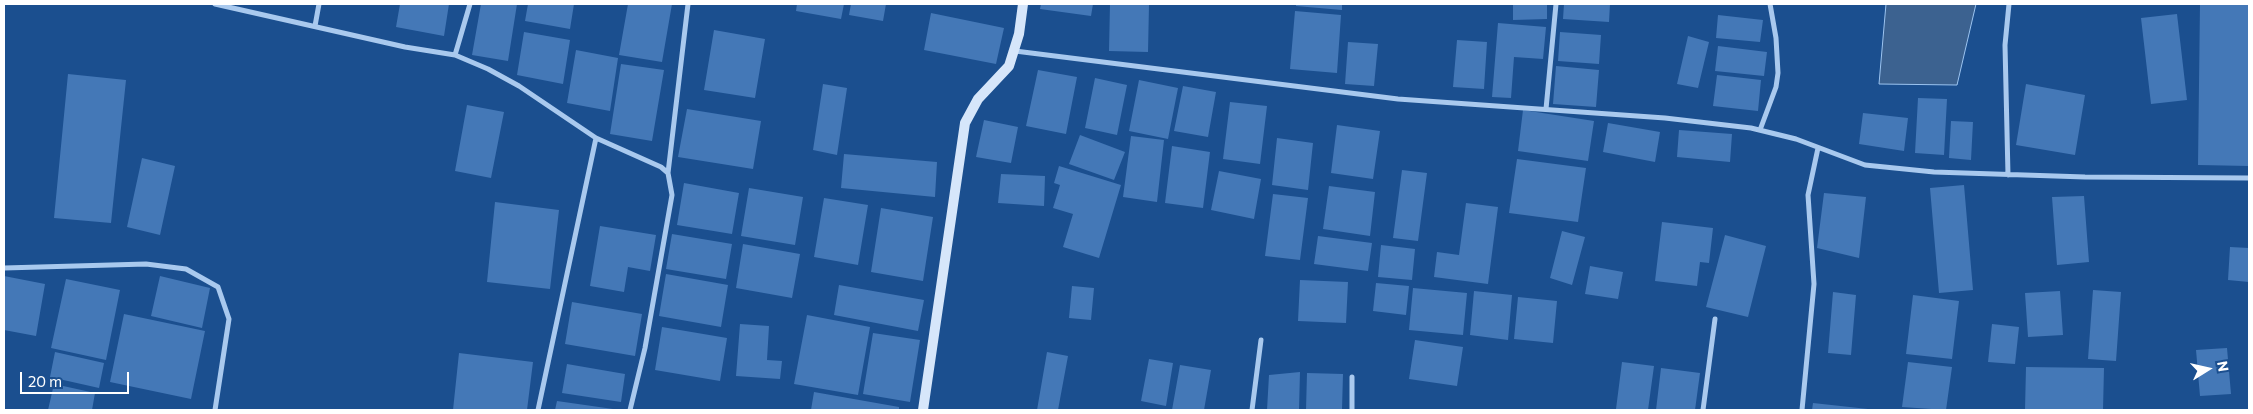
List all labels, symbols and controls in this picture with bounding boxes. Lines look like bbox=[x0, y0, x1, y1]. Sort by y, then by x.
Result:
north arrow bbox=[2183, 344, 2233, 394]
text: N bbox=[2214, 360, 2233, 373]
scale bar bbox=[22, 362, 131, 394]
text: 20 m bbox=[28, 372, 62, 390]

